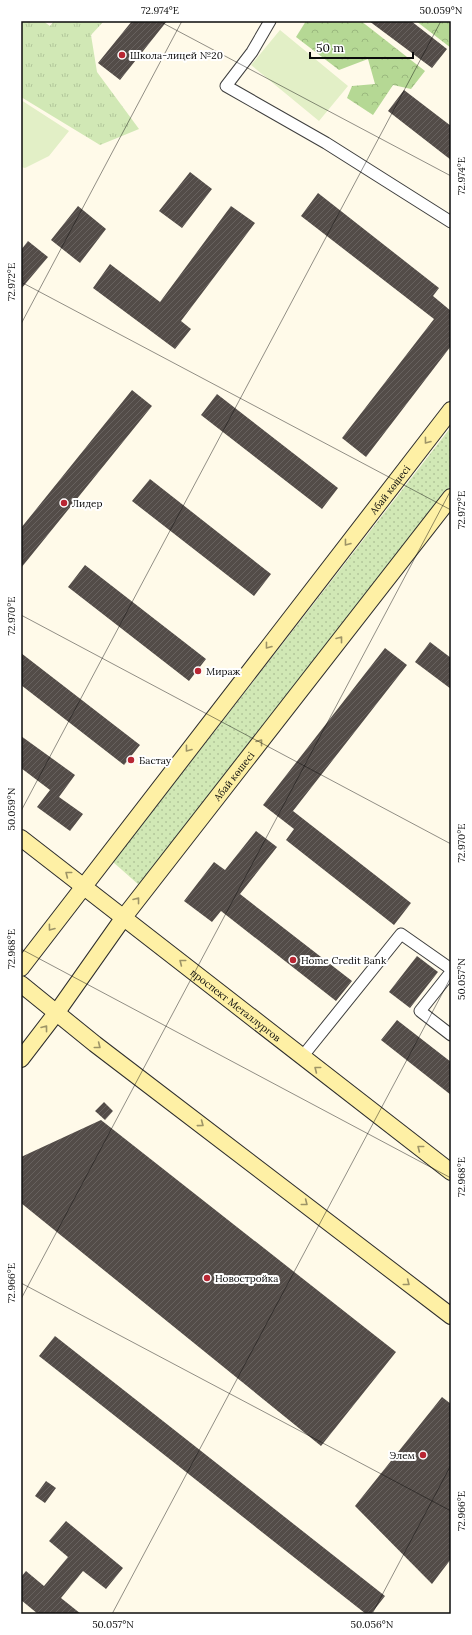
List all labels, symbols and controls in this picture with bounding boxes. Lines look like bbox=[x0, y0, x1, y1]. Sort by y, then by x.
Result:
text: 72.974°E bbox=[141, 4, 179, 17]
text: 50.059°N bbox=[420, 4, 463, 17]
scale bar bbox=[310, 34, 413, 60]
text: 50 m bbox=[316, 40, 344, 55]
place label: Школа-лицей №20 bbox=[130, 49, 223, 62]
marker: Школа-лицей №20 bbox=[117, 50, 127, 60]
text: 72.974°E bbox=[455, 157, 468, 195]
text: 72.972°E bbox=[5, 263, 18, 301]
one-way arrow bbox=[425, 436, 432, 443]
street label: Абай көшесі bbox=[366, 462, 413, 518]
text: 72.972°E bbox=[455, 491, 468, 529]
place label: Лидер bbox=[72, 497, 103, 510]
marker: Лидер bbox=[59, 498, 69, 508]
one-way arrow bbox=[345, 539, 352, 546]
text: 72.970°E bbox=[5, 596, 18, 636]
one-way arrow bbox=[336, 637, 343, 644]
one-way arrow bbox=[265, 642, 272, 649]
place label: Мираж bbox=[206, 665, 241, 678]
marker: Мираж bbox=[193, 666, 203, 676]
one-way arrow bbox=[256, 739, 263, 746]
one-way arrow bbox=[186, 745, 193, 752]
street label: Абай көшесі bbox=[210, 749, 257, 804]
place label: Бастау bbox=[139, 754, 172, 767]
marker: Бастау bbox=[126, 755, 136, 765]
text: 50.059°N bbox=[5, 787, 18, 830]
text: 72.970°E bbox=[455, 823, 468, 863]
one-way arrow bbox=[66, 872, 73, 879]
one-way arrow bbox=[133, 897, 140, 904]
one-way arrow bbox=[49, 924, 56, 931]
text: 72.968°E bbox=[5, 929, 18, 969]
place label: Home Credit Bank bbox=[301, 954, 387, 967]
marker: Home Credit Bank bbox=[288, 955, 298, 965]
text: 50.057°N bbox=[455, 958, 468, 1000]
one-way arrow bbox=[180, 960, 187, 967]
street label: проспект Металлургов bbox=[188, 966, 284, 1044]
one-way arrow bbox=[40, 1025, 47, 1032]
one-way arrow bbox=[93, 1041, 100, 1048]
one-way arrow bbox=[315, 1067, 322, 1074]
one-way arrow bbox=[197, 1120, 204, 1127]
one-way arrow bbox=[418, 1146, 425, 1153]
text: 72.968°E bbox=[455, 1157, 468, 1197]
one-way arrow bbox=[300, 1199, 307, 1206]
text: 72.966°E bbox=[5, 1263, 18, 1303]
place label: Новостройка bbox=[215, 1272, 278, 1285]
marker: Новостройка bbox=[202, 1273, 212, 1283]
one-way arrow bbox=[403, 1278, 410, 1285]
place label: Элем bbox=[389, 1449, 416, 1462]
marker: Элем bbox=[418, 1450, 428, 1460]
text: 72.966°E bbox=[455, 1491, 468, 1531]
text: 50.057°N bbox=[92, 1618, 134, 1631]
text: 50.056°N bbox=[351, 1618, 394, 1631]

